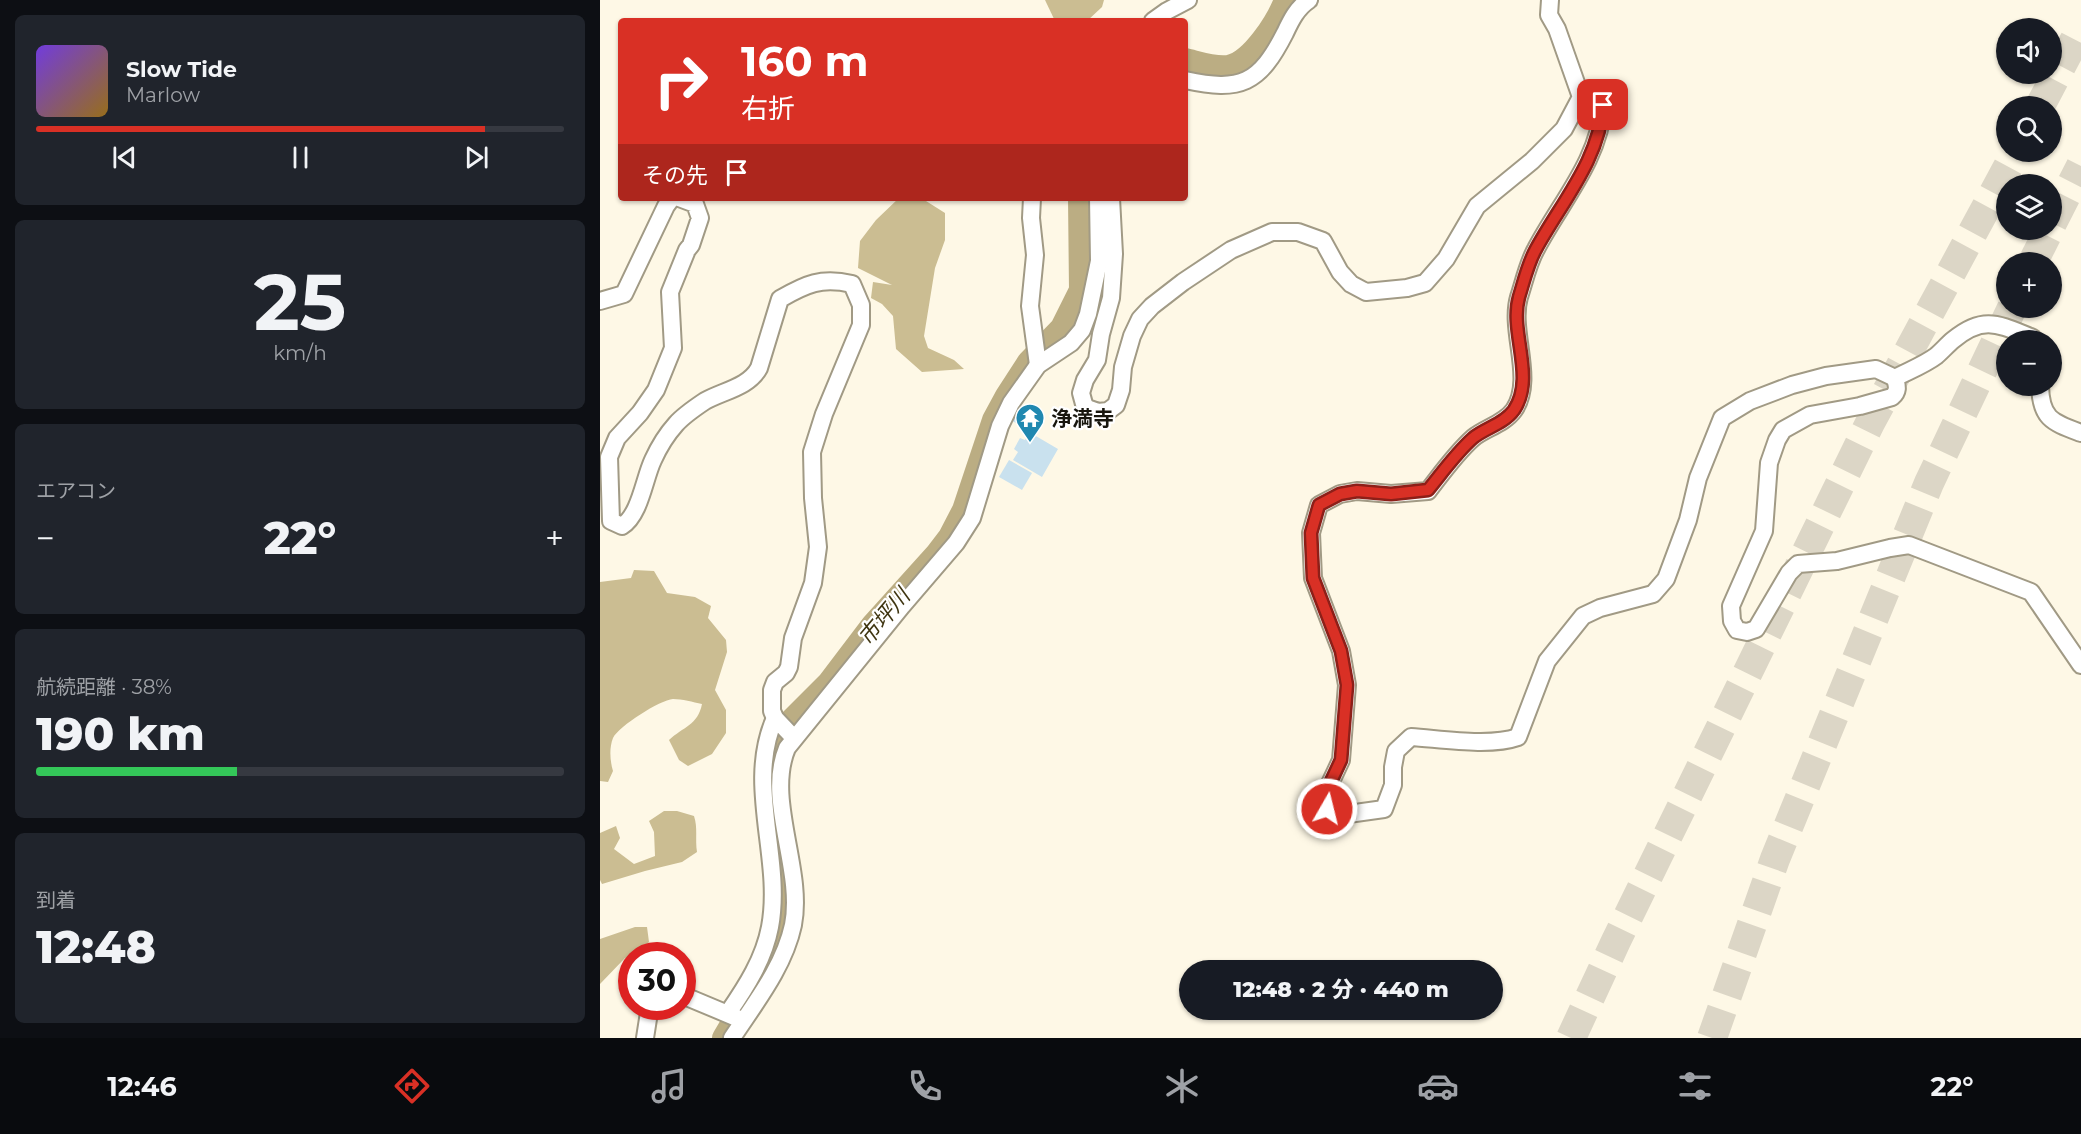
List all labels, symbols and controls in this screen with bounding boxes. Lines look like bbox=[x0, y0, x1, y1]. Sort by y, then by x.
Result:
map controls bbox=[1996, 18, 2062, 396]
button: sound bbox=[1996, 18, 2062, 84]
text: 160 m bbox=[741, 35, 869, 87]
icon: right bbox=[642, 42, 720, 120]
text: Slow Tide bbox=[126, 56, 237, 83]
pin bbox=[1577, 79, 1628, 130]
text: Marlow bbox=[126, 83, 200, 107]
icon: arrive bbox=[1586, 88, 1619, 121]
text: 右折 bbox=[741, 92, 795, 125]
button: search bbox=[1996, 96, 2062, 162]
icon: previous bbox=[108, 141, 141, 174]
icon: pause bbox=[284, 141, 317, 174]
icon: next bbox=[460, 141, 493, 174]
icon: arrive bbox=[720, 156, 753, 189]
text: その先 bbox=[642, 162, 708, 189]
button: layers bbox=[1996, 174, 2062, 240]
button: + bbox=[1996, 252, 2062, 318]
text: 25 bbox=[254, 254, 346, 350]
button: − bbox=[1996, 330, 2062, 396]
text: km/h bbox=[273, 341, 327, 365]
temple icon: 浄満寺 bbox=[1014, 402, 1046, 444]
place label: 浄満寺 bbox=[1051, 406, 1114, 431]
text: エアコン bbox=[36, 479, 116, 503]
text: 22° bbox=[264, 510, 336, 565]
text: − bbox=[36, 518, 55, 558]
text: + bbox=[545, 518, 564, 558]
water label: 市坪川 bbox=[852, 582, 917, 651]
text: 航続距離 · 38% bbox=[36, 675, 172, 699]
text: 190 km bbox=[36, 706, 205, 761]
position arrow bbox=[1295, 777, 1359, 841]
text: 到着 bbox=[36, 888, 76, 912]
text: 12:48 bbox=[36, 919, 156, 974]
speed limit sign: 30 bbox=[618, 942, 696, 1020]
text: 12:48 · 2 分 · 440 m bbox=[1233, 976, 1449, 1003]
icon: directions bbox=[391, 1065, 433, 1107]
icon: music bbox=[648, 1065, 690, 1107]
icon: phone bbox=[904, 1065, 946, 1107]
icon: climate bbox=[1161, 1065, 1203, 1107]
icon: car bbox=[1417, 1065, 1459, 1107]
icon: filters bbox=[1674, 1065, 1716, 1107]
text: 12:46 bbox=[107, 1070, 177, 1103]
text: 22° bbox=[1930, 1070, 1974, 1103]

